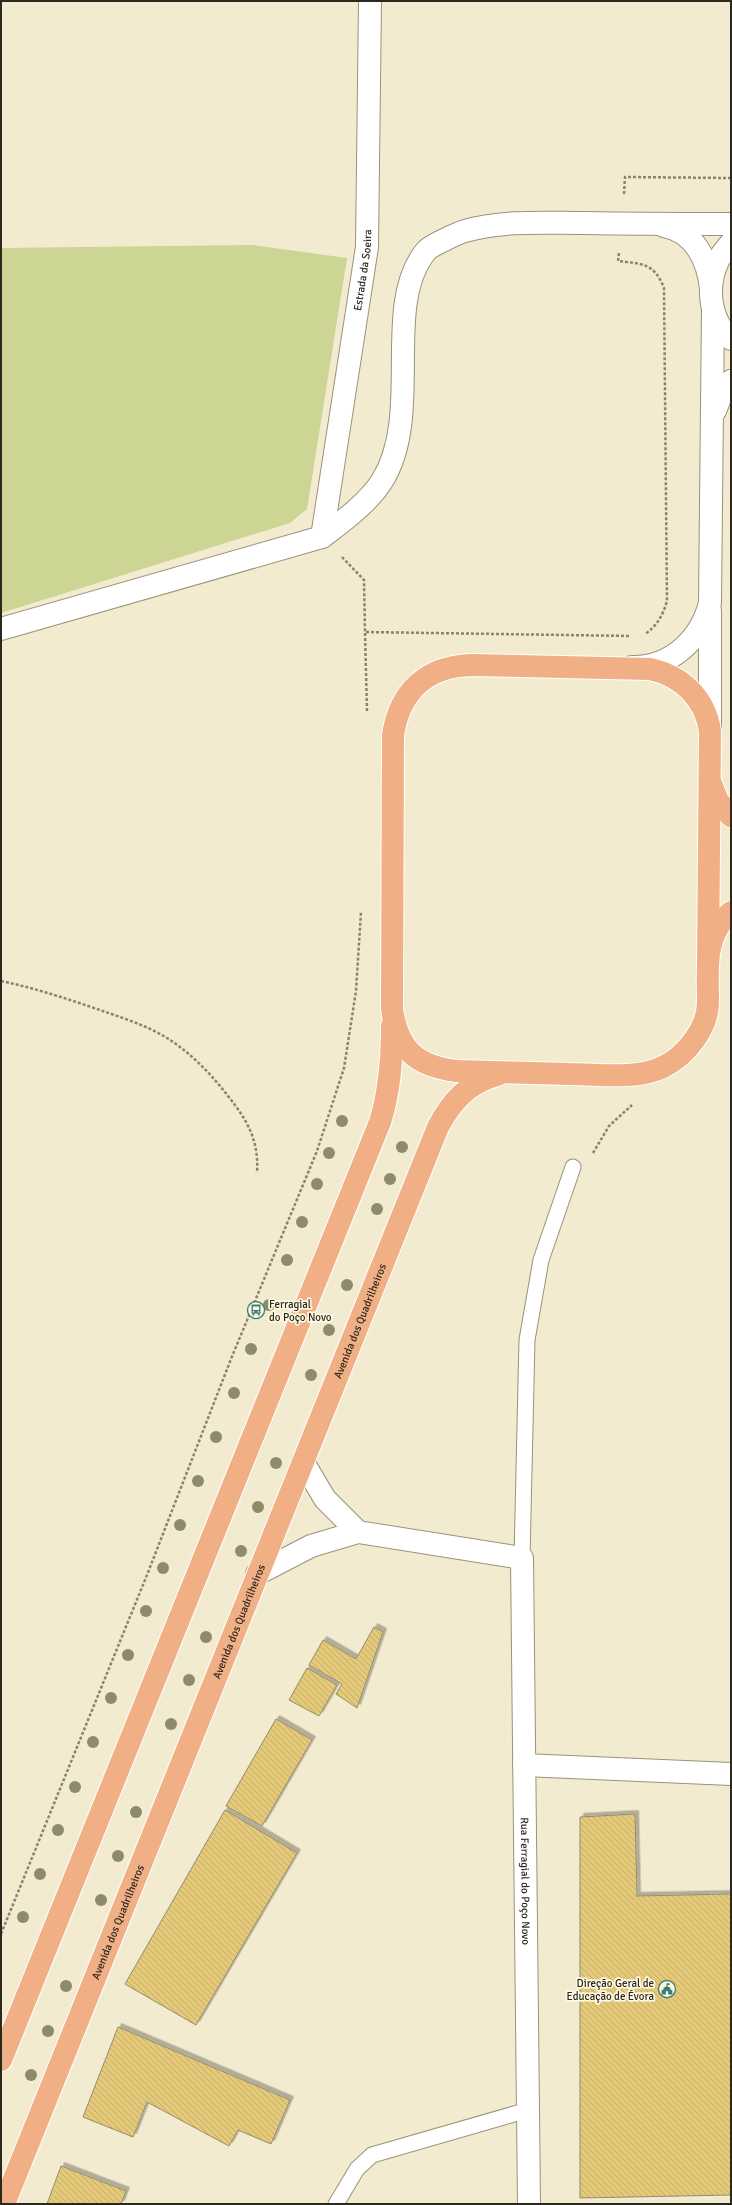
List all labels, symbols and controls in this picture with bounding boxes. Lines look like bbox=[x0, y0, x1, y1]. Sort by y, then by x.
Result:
street label: Estrada da Soeira bbox=[351, 229, 374, 312]
street label: Avenida dos Quadrilheiros bbox=[331, 1262, 389, 1380]
place label: Ferragial do Poço Novo bbox=[269, 1298, 332, 1324]
bus stop icon: Ferragial do Poço Novo bbox=[246, 1300, 266, 1320]
street label: Avenida dos Quadrilheiros bbox=[210, 1562, 268, 1681]
street label: Rua Ferragial do Poço Novo bbox=[518, 1817, 532, 1945]
street label: Avenida dos Quadrilheiros bbox=[89, 1863, 147, 1981]
place label: Direção Geral de Educação de Évora bbox=[567, 1977, 654, 2003]
public building icon: Direção Geral de Educação de Évora bbox=[657, 1979, 677, 1999]

